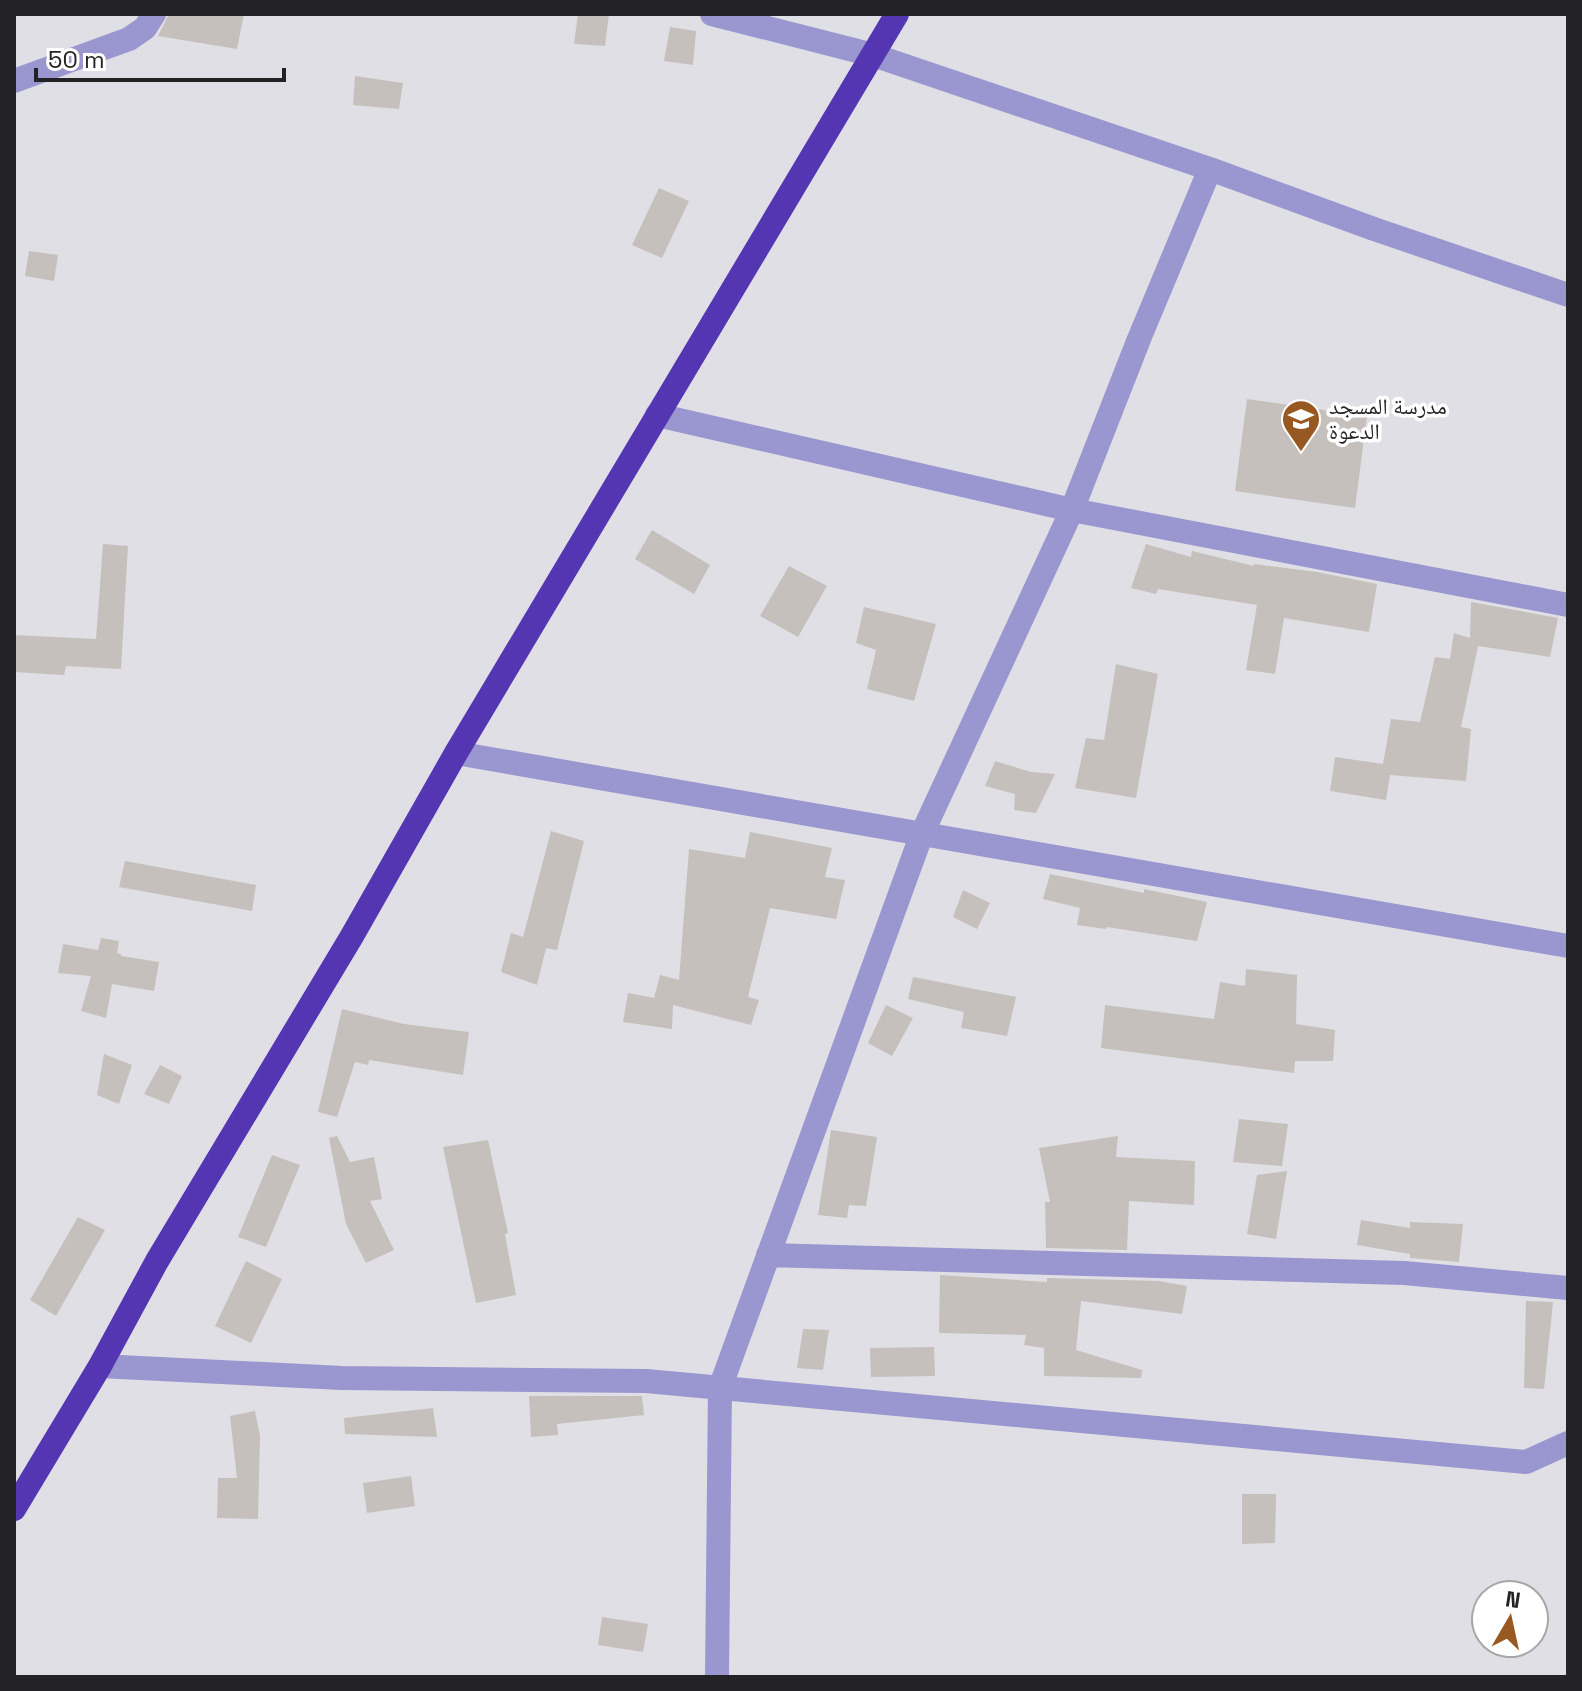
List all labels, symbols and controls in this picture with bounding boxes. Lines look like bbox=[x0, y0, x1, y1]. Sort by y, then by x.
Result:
scale bar bbox=[36, 32, 284, 82]
text: 50 m bbox=[48, 44, 105, 75]
place label: مدرسة المسجد الدعوة bbox=[1329, 392, 1447, 445]
school or university icon: مدرسة المسجد الدعوة bbox=[1280, 398, 1322, 453]
north arrow bbox=[1470, 1579, 1550, 1659]
text: N bbox=[1504, 1584, 1523, 1614]

